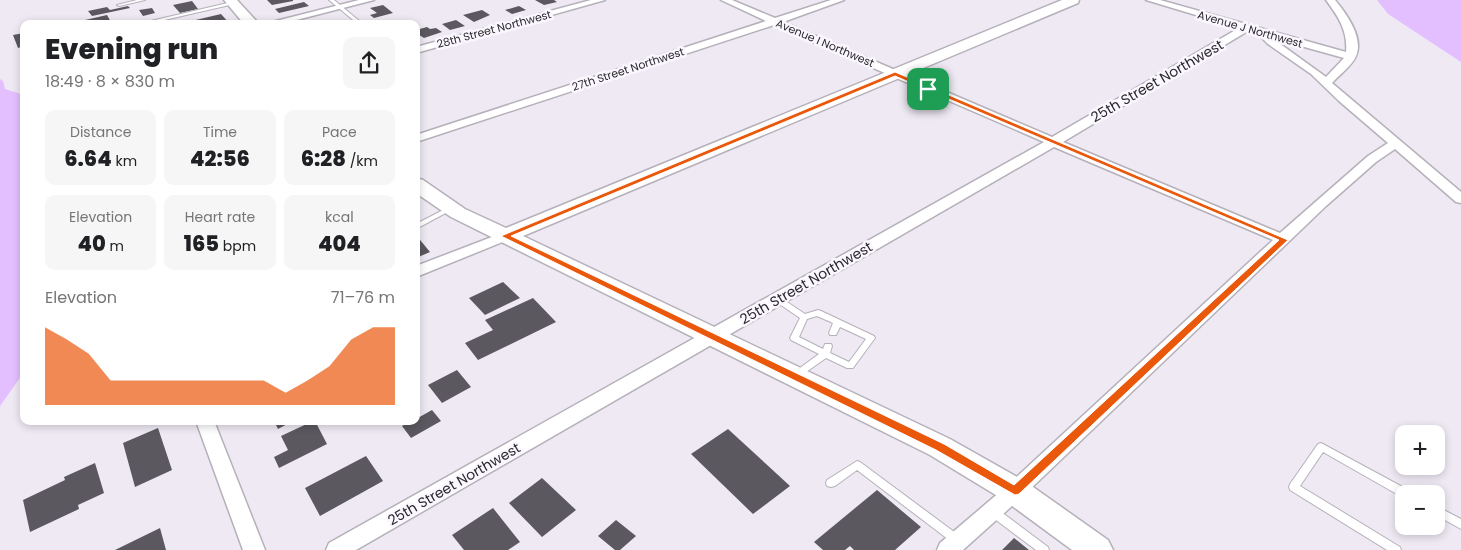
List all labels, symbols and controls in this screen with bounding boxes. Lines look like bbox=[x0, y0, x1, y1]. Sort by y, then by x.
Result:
street label: 28th Street Northwest bbox=[435, 6, 553, 52]
street label: Avenue J Northwest bbox=[1196, 6, 1304, 52]
street label: Avenue I Northwest bbox=[773, 15, 877, 71]
text: Evening run bbox=[45, 30, 218, 69]
street label: 25th Street Northwest bbox=[1087, 35, 1227, 127]
button: share bbox=[343, 37, 395, 89]
street label: 27th Street Northwest bbox=[570, 43, 686, 95]
pin bbox=[907, 68, 949, 110]
text: 18:49 · 8 × 830 m bbox=[45, 70, 175, 93]
icon: arrive bbox=[914, 75, 942, 103]
text: Distance bbox=[70, 122, 131, 142]
text: Time bbox=[203, 122, 237, 142]
text: Pace bbox=[322, 122, 357, 142]
text: 6.64 bbox=[64, 144, 112, 173]
text: 42:56 bbox=[190, 144, 250, 173]
text: 6:28 bbox=[301, 144, 346, 173]
text: km bbox=[112, 151, 137, 171]
text: /km bbox=[346, 151, 378, 171]
text: Elevation bbox=[69, 207, 132, 227]
text: Heart rate bbox=[185, 207, 255, 227]
text: kcal bbox=[325, 207, 354, 227]
text: 40 bbox=[77, 229, 106, 258]
text: 165 bbox=[184, 229, 219, 258]
text: 404 bbox=[318, 229, 361, 258]
text: m bbox=[106, 236, 124, 256]
text: bpm bbox=[219, 236, 256, 256]
street label: 25th Street Northwest bbox=[736, 237, 876, 329]
text: Elevation bbox=[45, 286, 117, 309]
text: 71–76 m bbox=[331, 286, 395, 309]
map controls bbox=[1395, 425, 1445, 535]
button: + bbox=[1395, 425, 1445, 475]
street label: 25th Street Northwest bbox=[384, 438, 524, 530]
button: − bbox=[1395, 485, 1445, 535]

